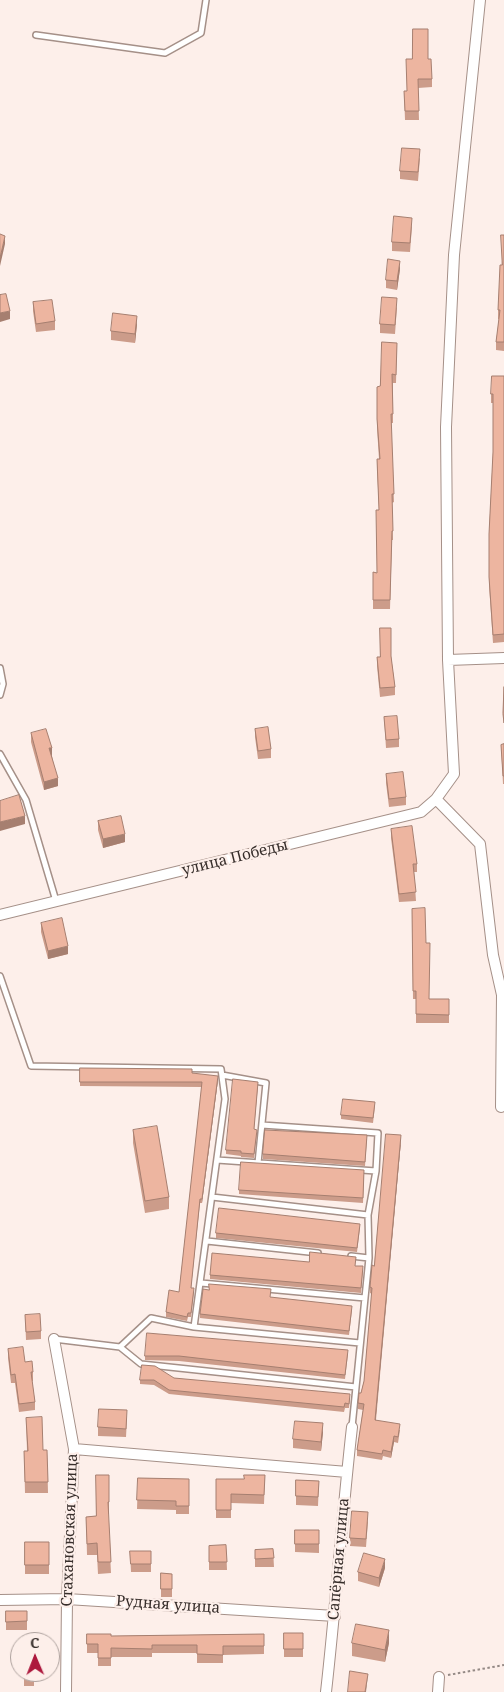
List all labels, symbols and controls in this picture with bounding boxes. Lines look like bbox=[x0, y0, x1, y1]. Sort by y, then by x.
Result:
street label: улица Победы bbox=[180, 836, 290, 880]
street label: Стахановская улица bbox=[58, 1453, 82, 1607]
street label: Сапёрная улица bbox=[325, 1497, 353, 1621]
street label: Рудная улица bbox=[115, 1592, 221, 1618]
north arrow bbox=[10, 1632, 60, 1682]
text: С bbox=[30, 1633, 40, 1652]

